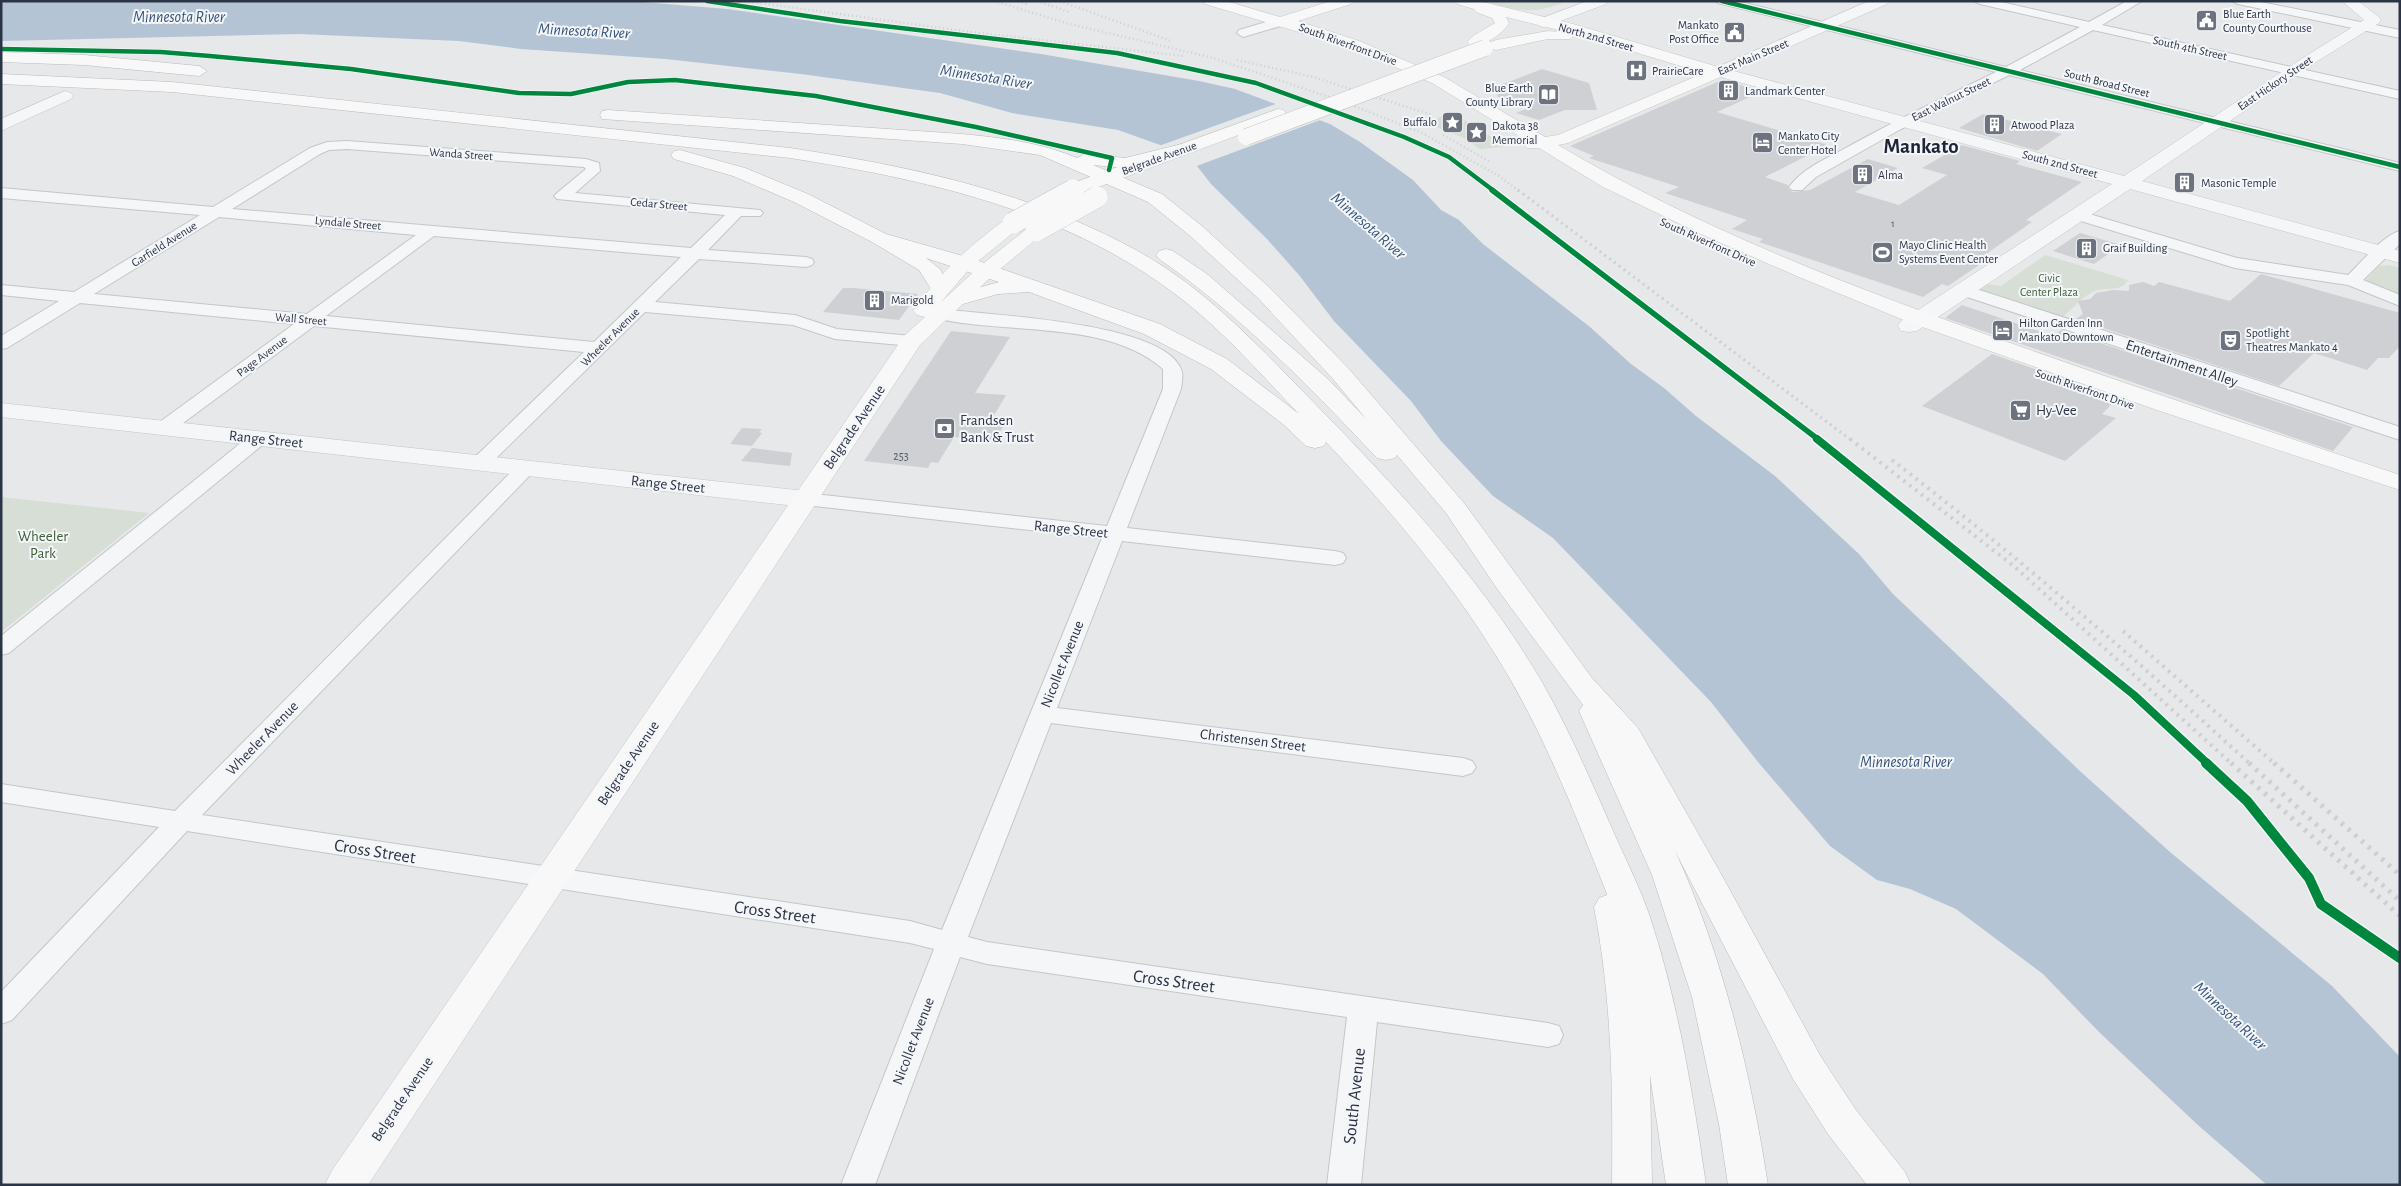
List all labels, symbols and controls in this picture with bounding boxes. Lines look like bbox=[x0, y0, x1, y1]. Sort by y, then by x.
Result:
place label: Blue Earth County Courthouse bbox=[2223, 8, 2312, 35]
water label: Minnesota River bbox=[133, 9, 226, 25]
public building icon: Blue Earth County Courthouse bbox=[2195, 9, 2219, 33]
place label: Mankato Post Office bbox=[1669, 19, 1719, 45]
public building icon: Mankato Post Office bbox=[1723, 20, 1747, 44]
water label: Minnesota River bbox=[538, 21, 631, 41]
street label: South Riverfront Drive bbox=[1297, 21, 1399, 67]
street label: North 2nd Street bbox=[1557, 21, 1635, 54]
street label: South 4th Street bbox=[2152, 34, 2228, 62]
street label: East Main Street bbox=[1716, 37, 1790, 77]
street label: East Hickory Street bbox=[2235, 53, 2315, 113]
hospital icon: PrairieCare bbox=[1624, 59, 1648, 83]
water label: Minnesota River bbox=[939, 62, 1033, 92]
place label: PrairieCare bbox=[1652, 65, 1704, 77]
street label: South Broad Street bbox=[2063, 67, 2151, 99]
street label: East Walnut Street bbox=[1910, 75, 1993, 123]
building icon: Landmark Center bbox=[1717, 79, 1741, 103]
place label: Blue Earth County Library bbox=[1466, 82, 1533, 109]
library icon: Blue Earth County Library bbox=[1537, 83, 1561, 107]
place label: Landmark Center bbox=[1745, 85, 1825, 97]
place icon: Buffalo bbox=[1441, 110, 1465, 134]
building icon: Atwood Plaza bbox=[1983, 113, 2007, 137]
place label: Buffalo bbox=[1403, 116, 1437, 128]
place label: Atwood Plaza bbox=[2011, 119, 2075, 131]
place label: Dakota 38 Memorial bbox=[1492, 120, 1539, 146]
place icon: Dakota 38 Memorial bbox=[1464, 121, 1488, 145]
place label: Mankato City Center Hotel bbox=[1778, 130, 1839, 156]
hotel icon: Mankato City Center Hotel bbox=[1750, 131, 1774, 155]
district label: Mankato bbox=[1883, 136, 1959, 157]
street label: Belgrade Avenue bbox=[1120, 139, 1198, 177]
street label: Wanda Street bbox=[429, 146, 493, 162]
street label: South 2nd Street bbox=[2021, 148, 2099, 180]
building icon: Alma bbox=[1850, 163, 1874, 187]
place label: Alma bbox=[1878, 169, 1904, 181]
building icon: Masonic Temple bbox=[2173, 171, 2197, 195]
place label: Masonic Temple bbox=[2201, 177, 2277, 189]
water label: Minnesota River bbox=[1328, 190, 1409, 263]
street label: Cedar Street bbox=[630, 196, 688, 212]
street label: Lyndale Street bbox=[314, 214, 382, 233]
street label: South Riverfront Drive bbox=[1658, 215, 1758, 269]
house number: 1 bbox=[1891, 218, 1895, 229]
street label: Garfield Avenue bbox=[129, 219, 199, 269]
building icon: Graif Building bbox=[2075, 236, 2099, 260]
place label: Mayo Clinic Health Systems Event Center bbox=[1899, 239, 1998, 266]
sports icon: Mayo Clinic Health Systems Event Center bbox=[1871, 240, 1895, 264]
place label: Graif Building bbox=[2103, 242, 2168, 254]
park label: Civic Center Plaza bbox=[2020, 272, 2078, 298]
building icon: Marigold bbox=[863, 288, 887, 312]
place label: Marigold bbox=[891, 294, 933, 306]
street label: Wheeler Avenue bbox=[578, 305, 642, 369]
street label: Wall Street bbox=[275, 311, 327, 327]
place label: Hilton Garden Inn Mankato Downtown bbox=[2019, 317, 2114, 343]
hotel icon: Hilton Garden Inn Mankato Downtown bbox=[1991, 318, 2015, 342]
place label: Spotlight Theatres Mankato 4 bbox=[2246, 327, 2338, 353]
theatre icon: Spotlight Theatres Mankato 4 bbox=[2218, 328, 2242, 352]
street label: Page Avenue bbox=[235, 333, 289, 379]
street label: Entertainment Alley bbox=[2124, 337, 2240, 390]
street label: South Riverfront Drive bbox=[2034, 366, 2136, 412]
street label: Belgrade Avenue bbox=[821, 382, 888, 472]
supermarket icon: Hy-Vee bbox=[2008, 398, 2032, 422]
place label: Hy-Vee bbox=[2036, 403, 2077, 418]
place label: Frandsen Bank & Trust bbox=[960, 413, 1034, 445]
bank icon: Frandsen Bank & Trust bbox=[932, 417, 956, 441]
street label: Range Street bbox=[228, 428, 304, 451]
house number: 253 bbox=[893, 450, 909, 462]
street label: Range Street bbox=[630, 473, 706, 496]
street label: Range Street bbox=[1033, 518, 1109, 541]
park label: Wheeler Park bbox=[18, 529, 68, 561]
street label: Nicollet Avenue bbox=[1038, 618, 1087, 710]
street label: Wheeler Avenue bbox=[223, 698, 301, 778]
street label: Belgrade Avenue bbox=[595, 718, 662, 808]
street label: Christensen Street bbox=[1199, 727, 1307, 754]
water label: Minnesota River bbox=[1860, 754, 1953, 770]
street label: Cross Street bbox=[333, 837, 417, 867]
street label: Cross Street bbox=[733, 898, 817, 928]
street label: Cross Street bbox=[1132, 967, 1216, 997]
water label: Minnesota River bbox=[2191, 978, 2270, 1054]
street label: Nicollet Avenue bbox=[890, 995, 937, 1087]
street label: South Avenue bbox=[1341, 1047, 1369, 1145]
street label: Belgrade Avenue bbox=[369, 1054, 436, 1144]

